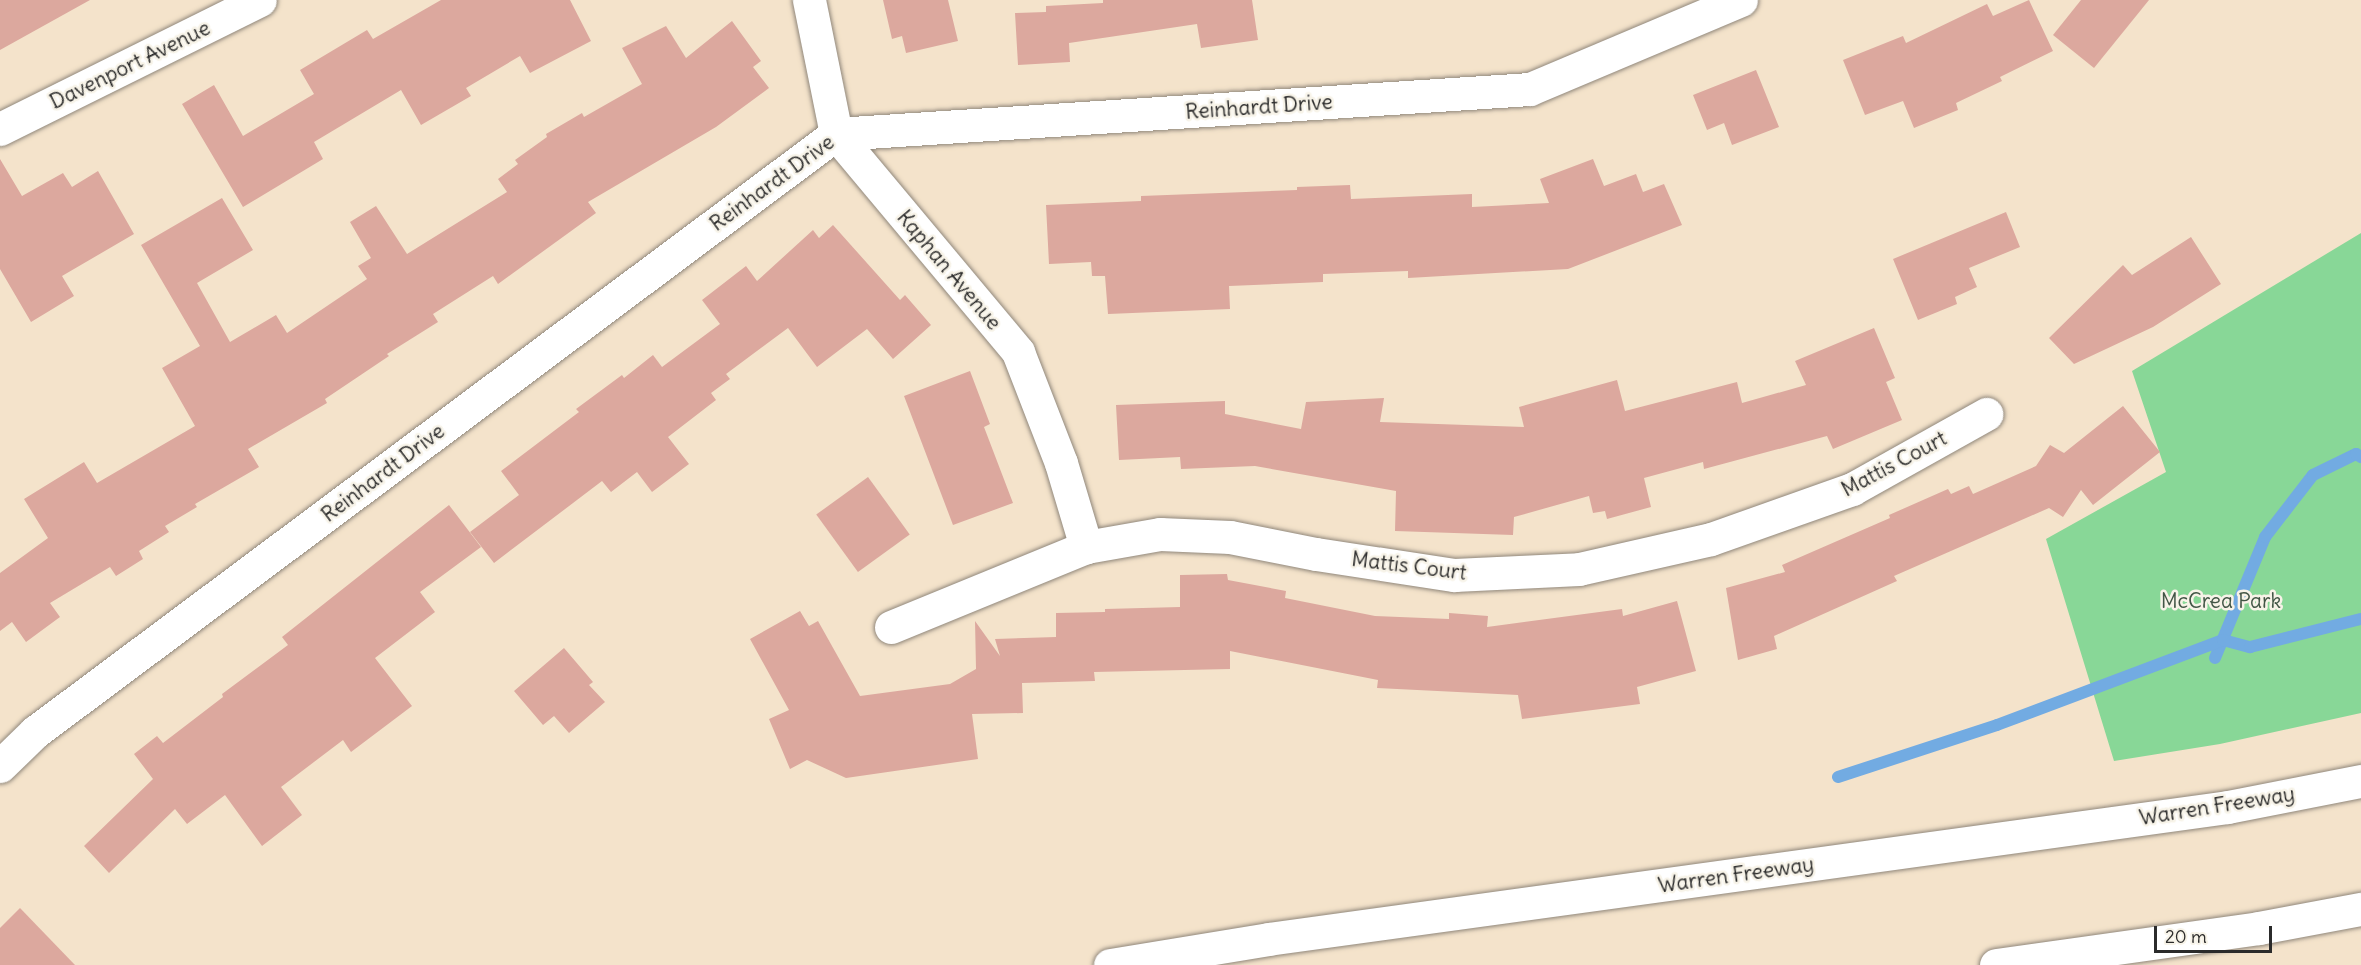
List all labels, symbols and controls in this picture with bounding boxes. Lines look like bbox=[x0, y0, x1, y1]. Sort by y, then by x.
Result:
street label: Davenport Avenue bbox=[46, 15, 214, 115]
street label: Reinhardt Drive bbox=[1184, 89, 1334, 125]
street label: Reinhardt Drive bbox=[705, 129, 839, 237]
street label: Kaphan Avenue bbox=[892, 205, 1006, 335]
street label: Reinhardt Drive bbox=[316, 419, 450, 527]
street label: Mattis Court bbox=[1837, 426, 1951, 502]
street label: Mattis Court bbox=[1350, 546, 1468, 586]
park label: McCrea Park bbox=[2161, 588, 2281, 614]
street label: Warren Freeway bbox=[2137, 781, 2297, 831]
street label: Warren Freeway bbox=[1656, 852, 1816, 898]
scale bar bbox=[2157, 914, 2276, 952]
text: 20 m bbox=[2165, 925, 2207, 948]

